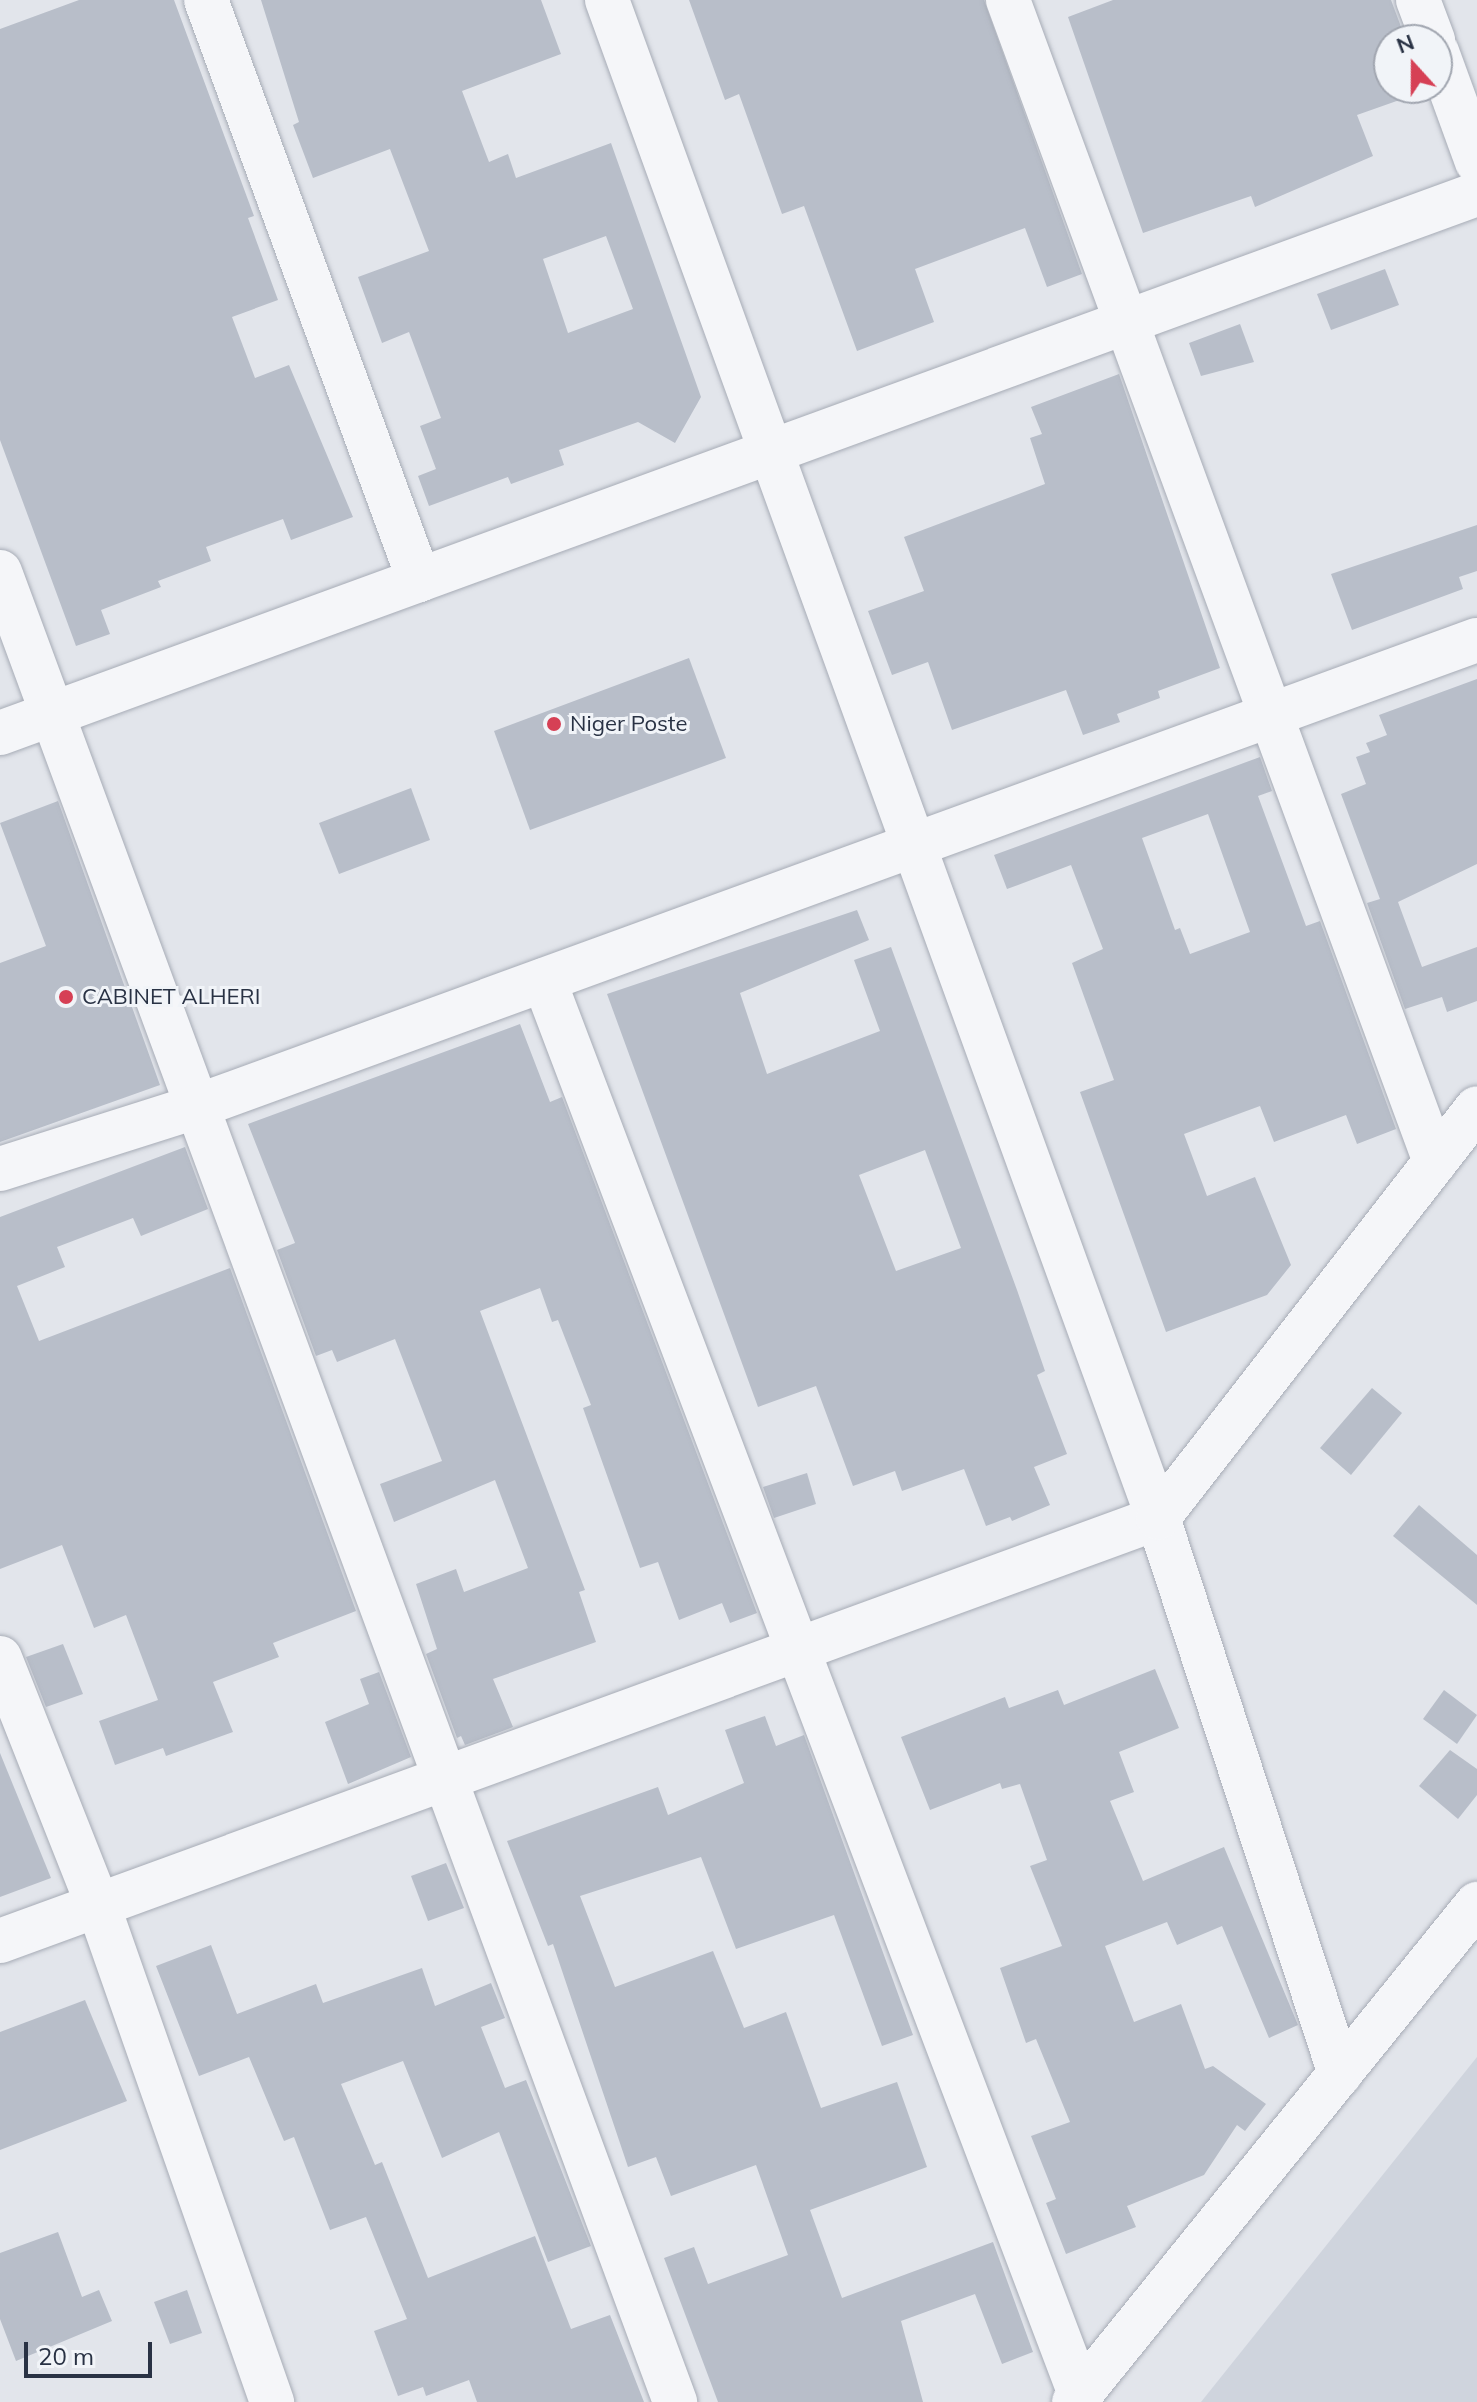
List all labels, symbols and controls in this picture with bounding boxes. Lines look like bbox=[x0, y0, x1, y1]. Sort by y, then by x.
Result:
north arrow bbox=[1373, 24, 1453, 104]
text: N bbox=[1392, 27, 1418, 60]
place label: Niger Poste bbox=[570, 711, 687, 737]
marker: Niger Poste bbox=[545, 715, 563, 733]
place label: CABINET ALHERI bbox=[82, 984, 260, 1010]
marker: CABINET ALHERI bbox=[57, 988, 75, 1006]
scale bar bbox=[28, 2326, 156, 2376]
text: 20 m bbox=[38, 2341, 94, 2371]

